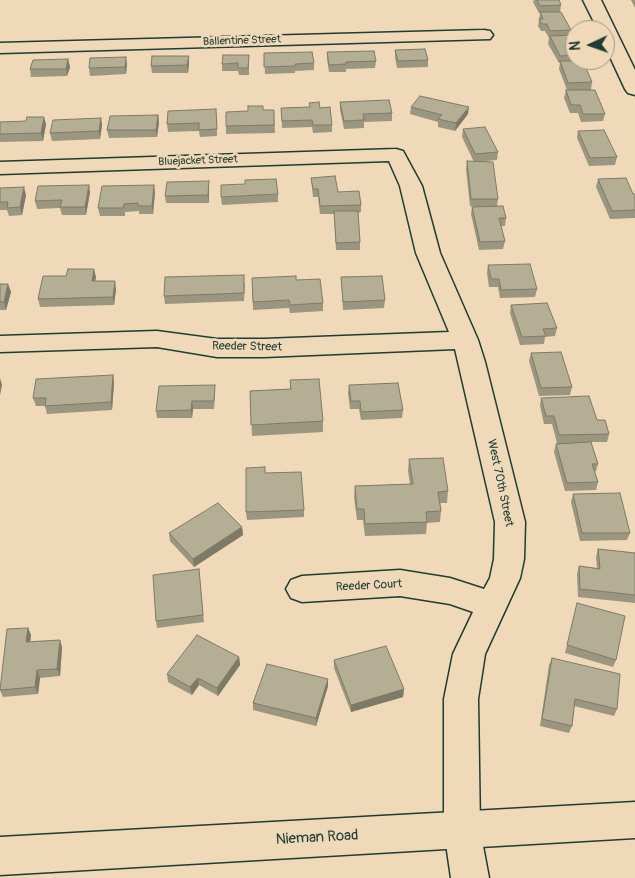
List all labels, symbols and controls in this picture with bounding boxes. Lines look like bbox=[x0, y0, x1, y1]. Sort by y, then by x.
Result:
north arrow bbox=[565, 20, 615, 70]
street label: Ballentine Street bbox=[203, 33, 281, 49]
text: N bbox=[567, 41, 584, 51]
street label: Bluejacket Street bbox=[158, 153, 238, 169]
street label: Reeder Street bbox=[212, 339, 282, 355]
street label: West 70th Street bbox=[484, 438, 516, 528]
street label: Reeder Court bbox=[335, 577, 403, 595]
street label: Nieman Road bbox=[275, 827, 359, 849]

